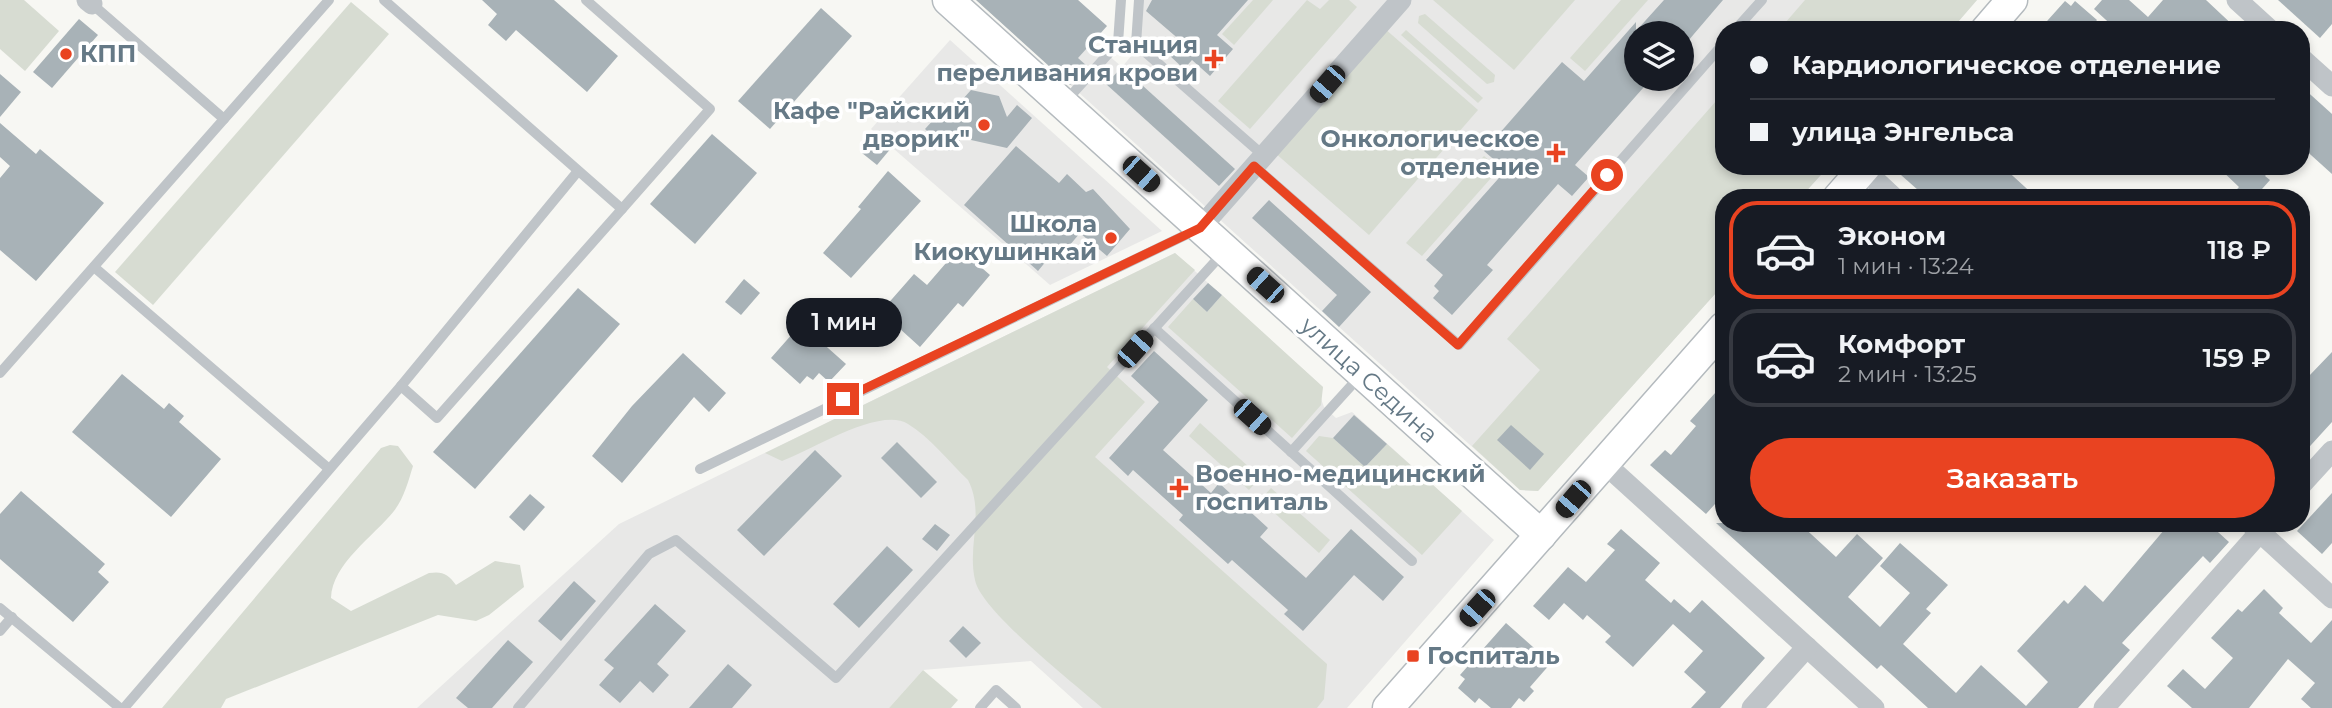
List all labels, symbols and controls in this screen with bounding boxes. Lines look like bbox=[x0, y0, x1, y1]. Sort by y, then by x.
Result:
map controls bbox=[1624, 21, 1694, 91]
button: layers bbox=[1624, 21, 1694, 91]
place label: Станция переливания крови bbox=[936, 30, 1198, 87]
place label: КПП bbox=[80, 39, 136, 68]
marker: КПП bbox=[58, 46, 74, 62]
marker: Станция переливания крови bbox=[1204, 49, 1224, 69]
text: Кардиологическое отделение bbox=[1792, 49, 2221, 81]
car bbox=[1306, 61, 1349, 107]
place label: Кафе "Райский дворик" bbox=[773, 96, 970, 153]
text: улица Энгельса bbox=[1792, 116, 2014, 148]
marker: Кафе "Райский дворик" bbox=[976, 117, 992, 133]
place label: Онкологическое отделение bbox=[1320, 124, 1540, 181]
marker: Онкологическое отделение bbox=[1546, 143, 1566, 163]
car bbox=[1119, 152, 1164, 196]
route start bbox=[1591, 159, 1623, 191]
place label: Школа Киокушинкай bbox=[913, 209, 1097, 266]
icon: car bbox=[1754, 219, 1817, 282]
text: Эконом bbox=[1838, 220, 1946, 252]
marker: Школа Киокушинкай bbox=[1103, 230, 1119, 246]
text: 118 ₽ bbox=[2207, 234, 2271, 266]
text: 1 мин · 13:24 bbox=[1838, 252, 1974, 280]
car bbox=[1243, 263, 1288, 307]
callout: 1 мин bbox=[785, 298, 901, 346]
text: 1 мин bbox=[811, 308, 877, 336]
street label: улица Седина bbox=[1294, 310, 1444, 449]
car bbox=[1114, 326, 1157, 372]
icon: car bbox=[1754, 327, 1817, 390]
text: Комфорт bbox=[1838, 328, 1965, 360]
text: 159 ₽ bbox=[2203, 342, 2271, 374]
text: 2 мин · 13:25 bbox=[1838, 360, 1977, 388]
route end bbox=[827, 383, 859, 415]
car bbox=[1230, 395, 1275, 439]
button: Заказать bbox=[1750, 438, 2275, 518]
place label: Военно-медицинский госпиталь bbox=[1195, 459, 1486, 516]
car bbox=[1552, 476, 1595, 522]
marker: Военно-медицинский госпиталь bbox=[1169, 478, 1189, 498]
car bbox=[1456, 585, 1499, 631]
place label: Госпиталь bbox=[1427, 641, 1560, 670]
marker: Госпиталь bbox=[1405, 648, 1421, 664]

